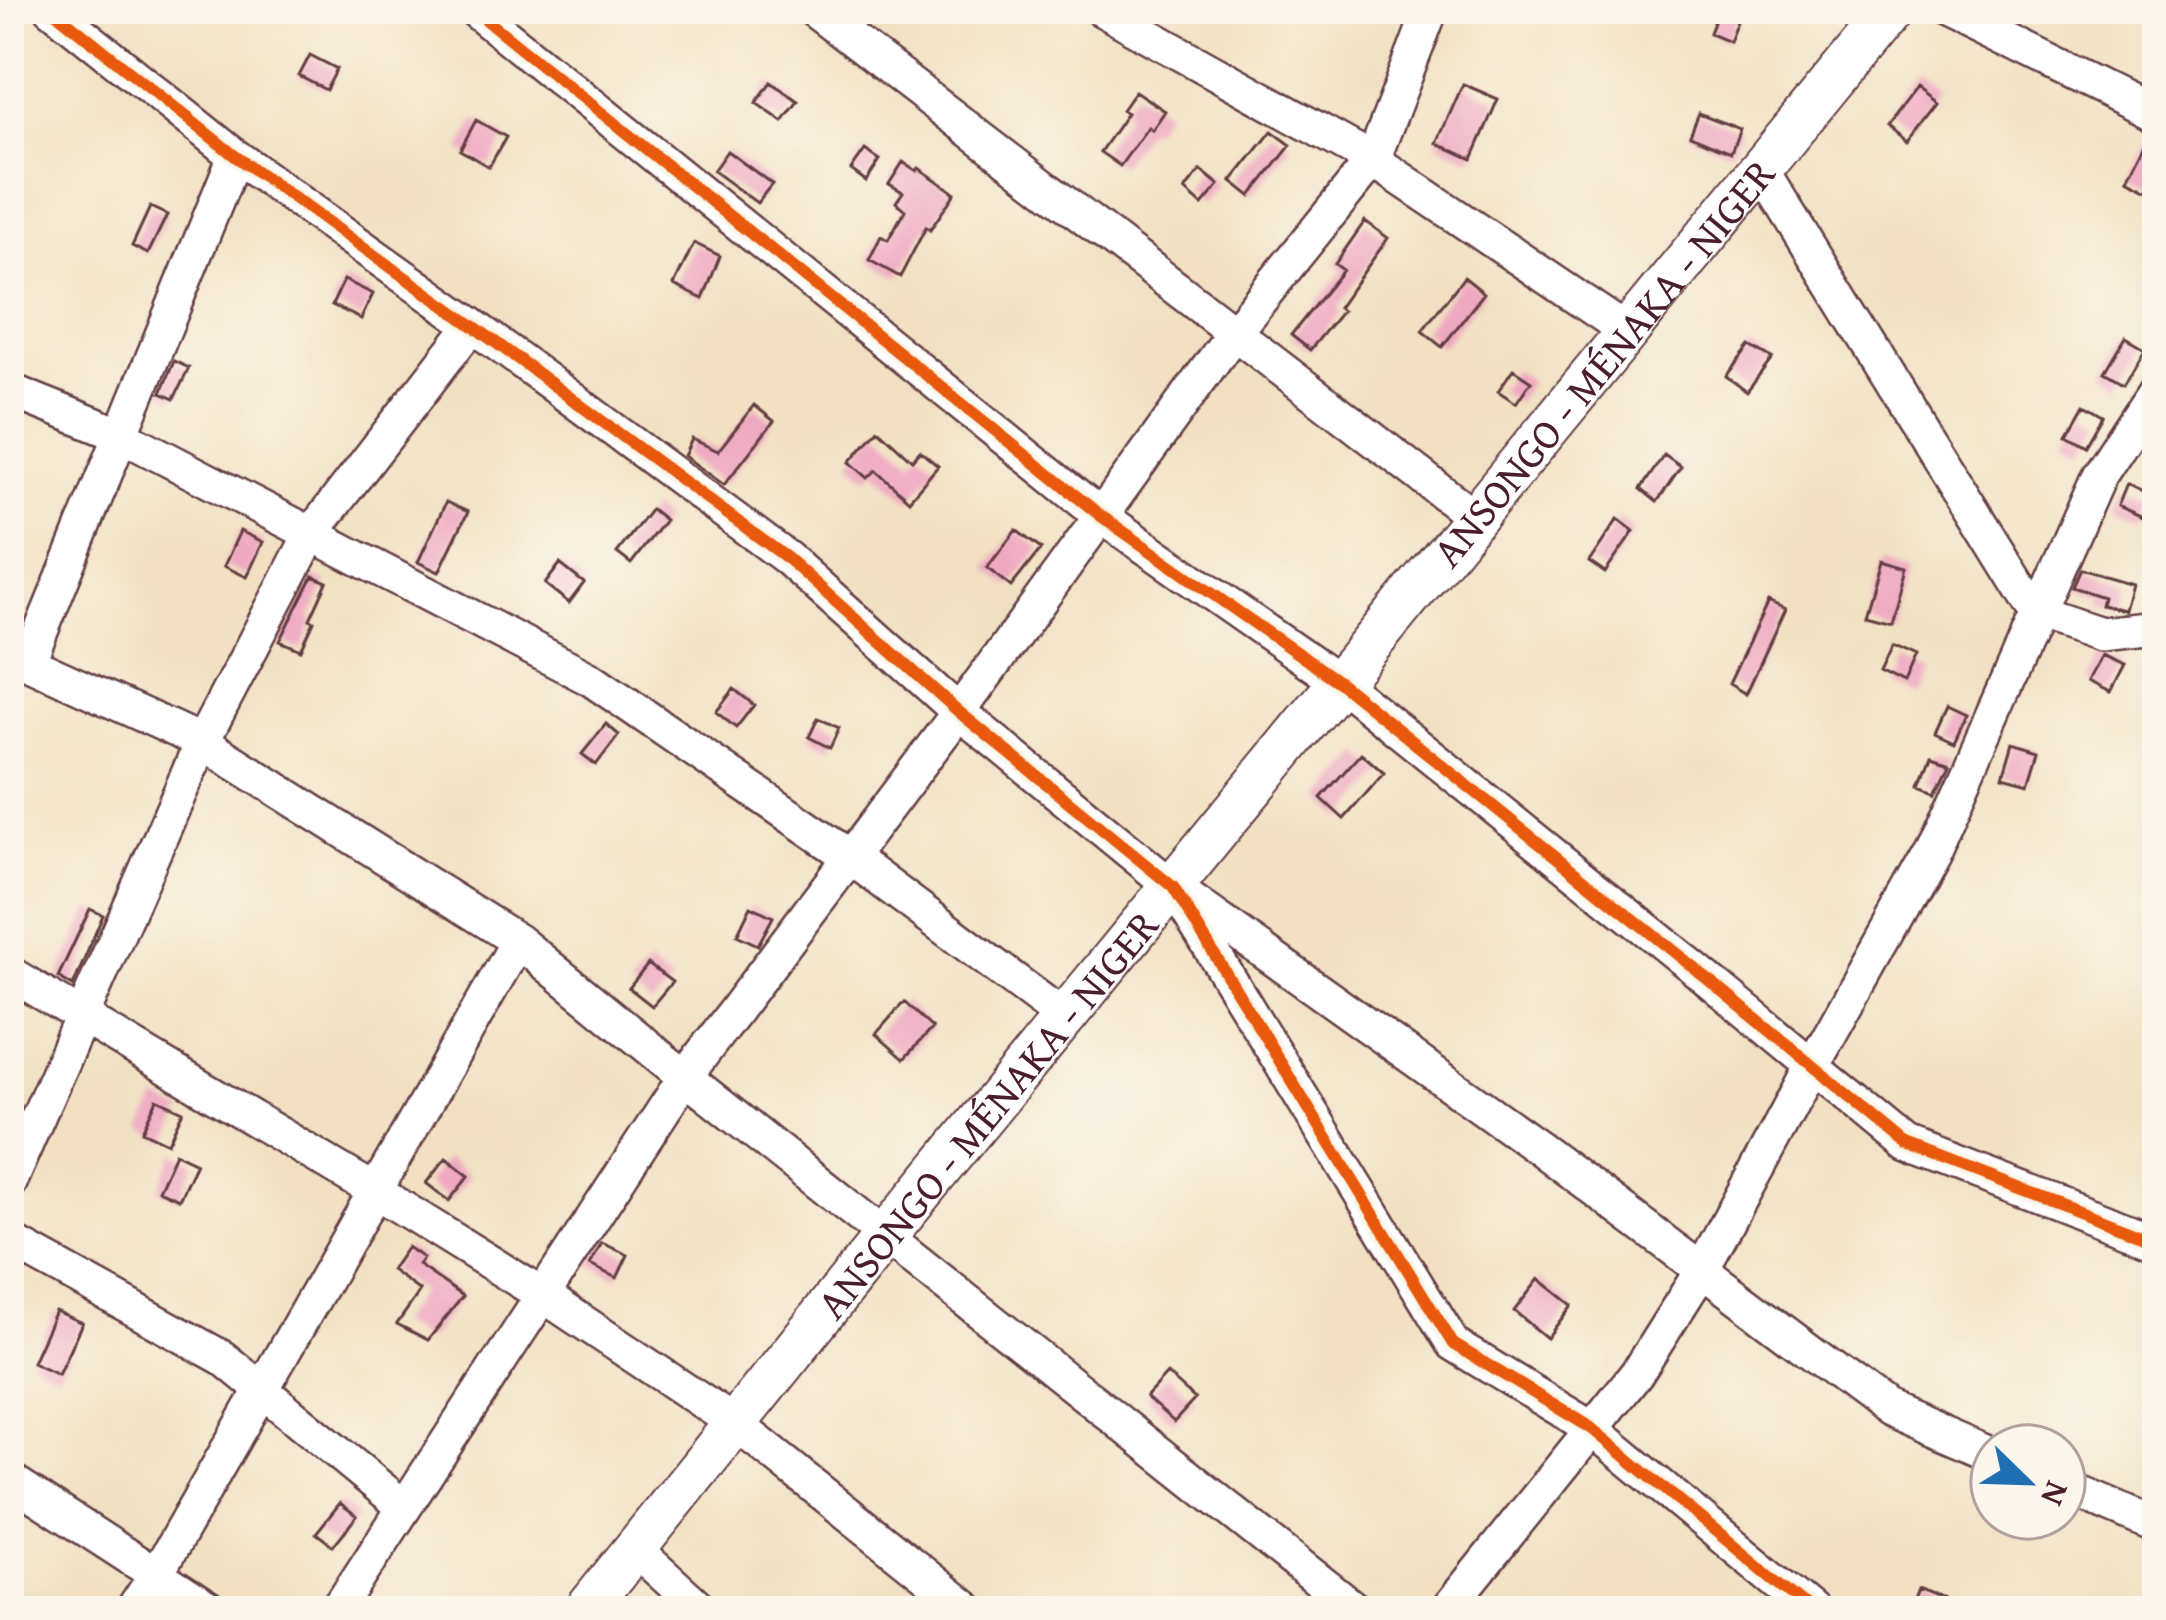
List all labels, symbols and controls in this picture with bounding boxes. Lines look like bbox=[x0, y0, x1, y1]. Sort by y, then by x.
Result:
street label: ANSONGO - MÉNAKA - NIGER bbox=[1416, 144, 1789, 579]
street label: ANSONGO - MÉNAKA - NIGER bbox=[800, 895, 1172, 1331]
north arrow bbox=[1968, 1422, 2088, 1542]
text: N bbox=[2029, 1474, 2082, 1513]

